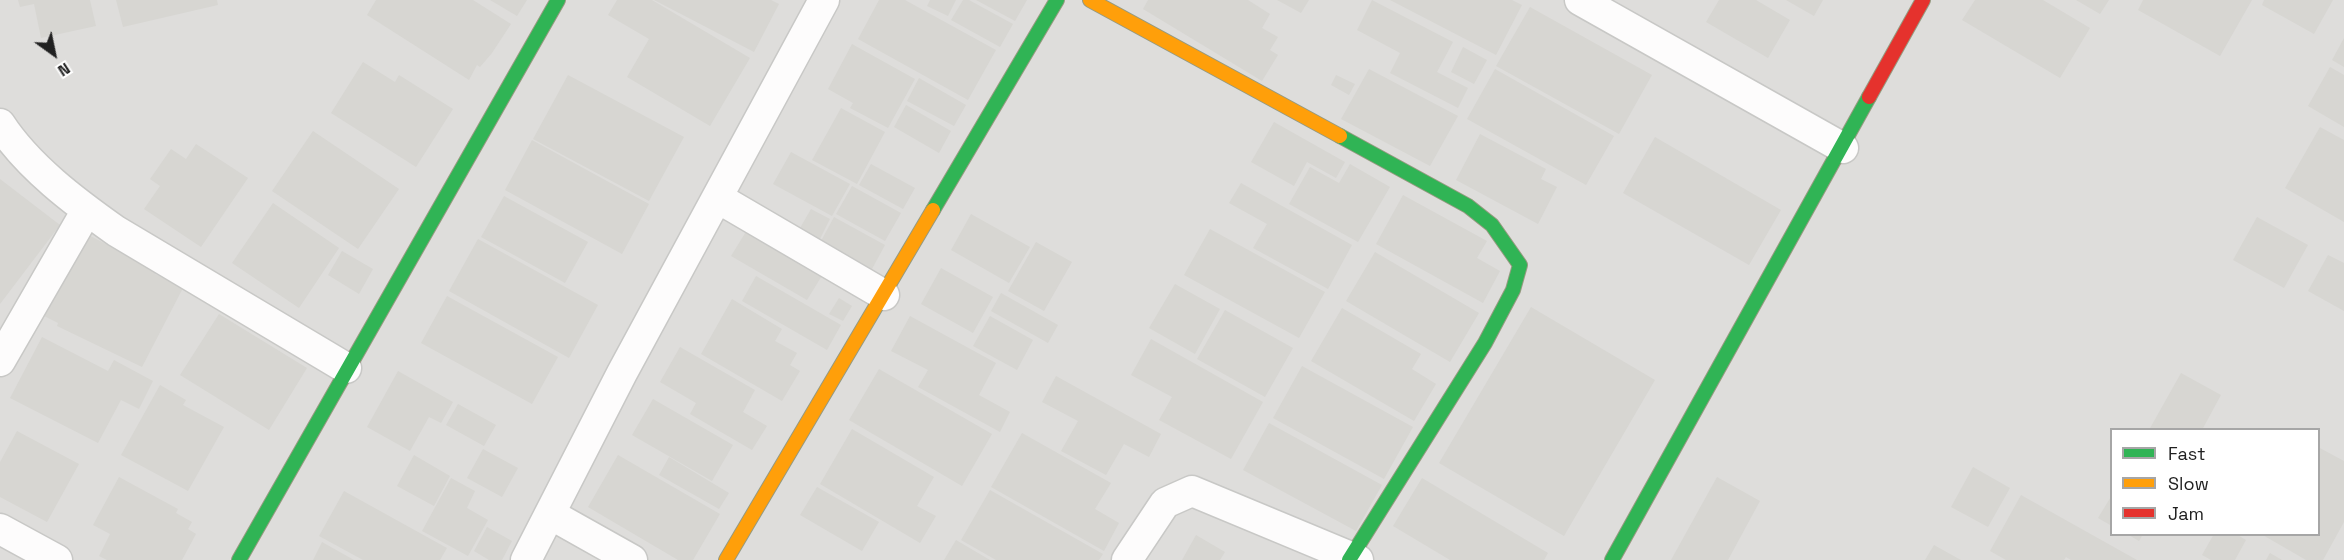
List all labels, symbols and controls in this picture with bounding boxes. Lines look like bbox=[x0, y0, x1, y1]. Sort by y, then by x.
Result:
north arrow bbox=[24, 24, 84, 84]
text: N bbox=[54, 58, 74, 81]
legend bbox=[2110, 428, 2320, 536]
text: Fast bbox=[2168, 442, 2205, 465]
text: Slow bbox=[2168, 472, 2209, 495]
text: Jam bbox=[2168, 502, 2204, 525]

